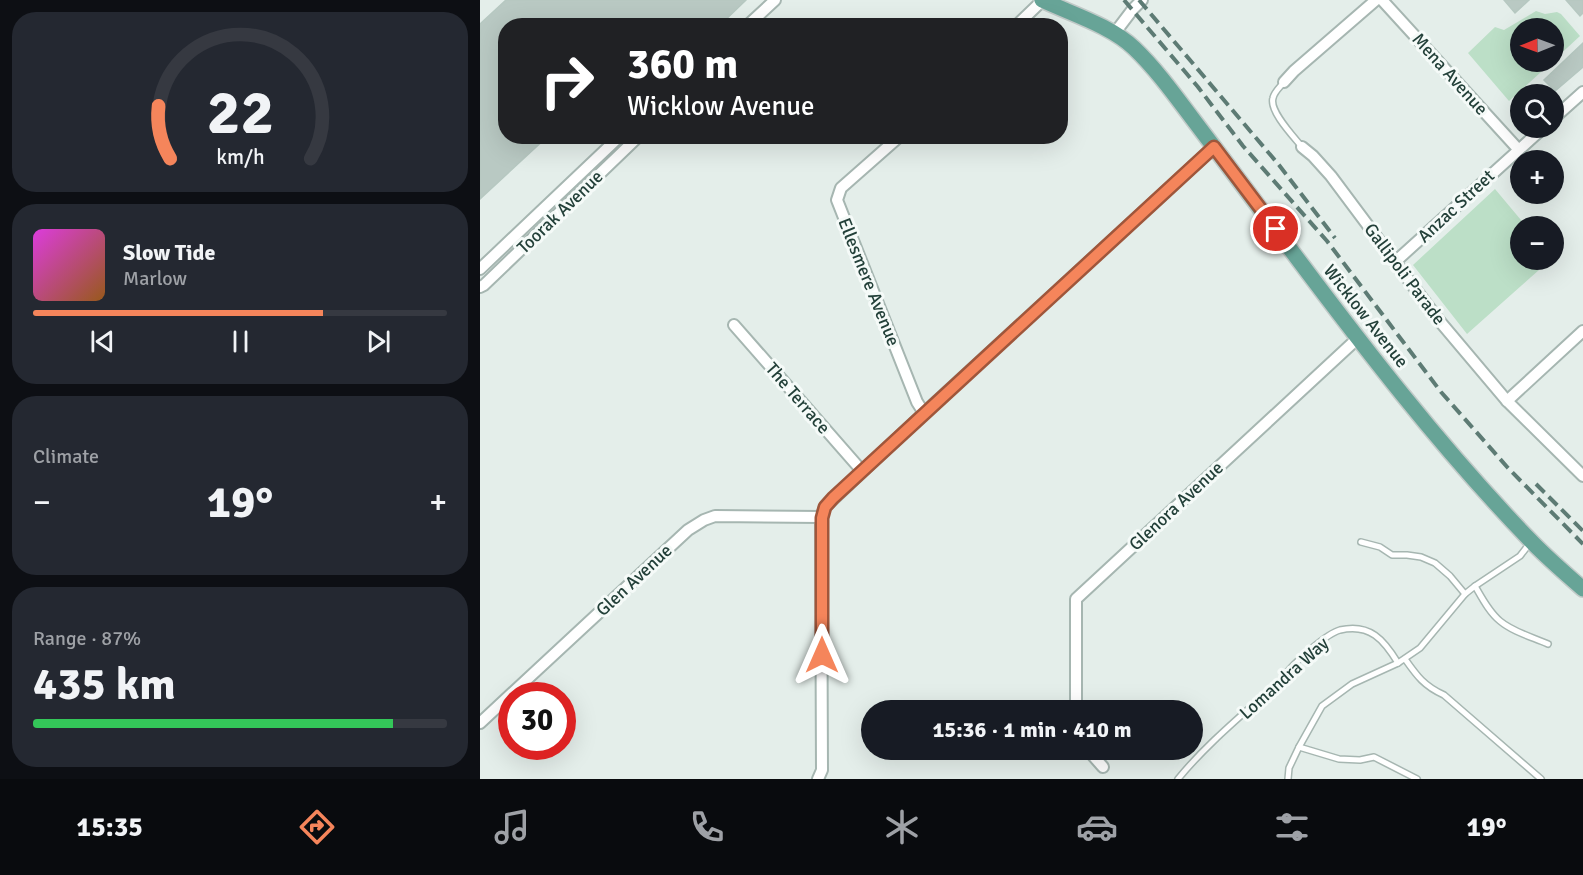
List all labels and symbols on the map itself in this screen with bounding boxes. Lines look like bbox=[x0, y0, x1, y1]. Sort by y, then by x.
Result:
north arrow bbox=[1510, 18, 1564, 72]
street label: Mena Avenue bbox=[1407, 28, 1493, 120]
street label: Anzac Street bbox=[1413, 165, 1499, 247]
street label: Toorak Avenue bbox=[512, 166, 608, 258]
pin bbox=[1250, 203, 1301, 254]
street label: Ellesmere Avenue bbox=[833, 215, 905, 349]
street label: Gallipoli Parade bbox=[1360, 219, 1450, 329]
street label: Wicklow Avenue bbox=[1319, 260, 1413, 372]
street label: The Terrace bbox=[761, 358, 835, 438]
street label: Glenora Avenue bbox=[1124, 457, 1228, 555]
street label: Glen Avenue bbox=[591, 539, 677, 621]
position arrow bbox=[790, 623, 854, 687]
street label: Lomandra Way bbox=[1235, 632, 1334, 724]
speed limit sign: 30 bbox=[498, 682, 576, 760]

